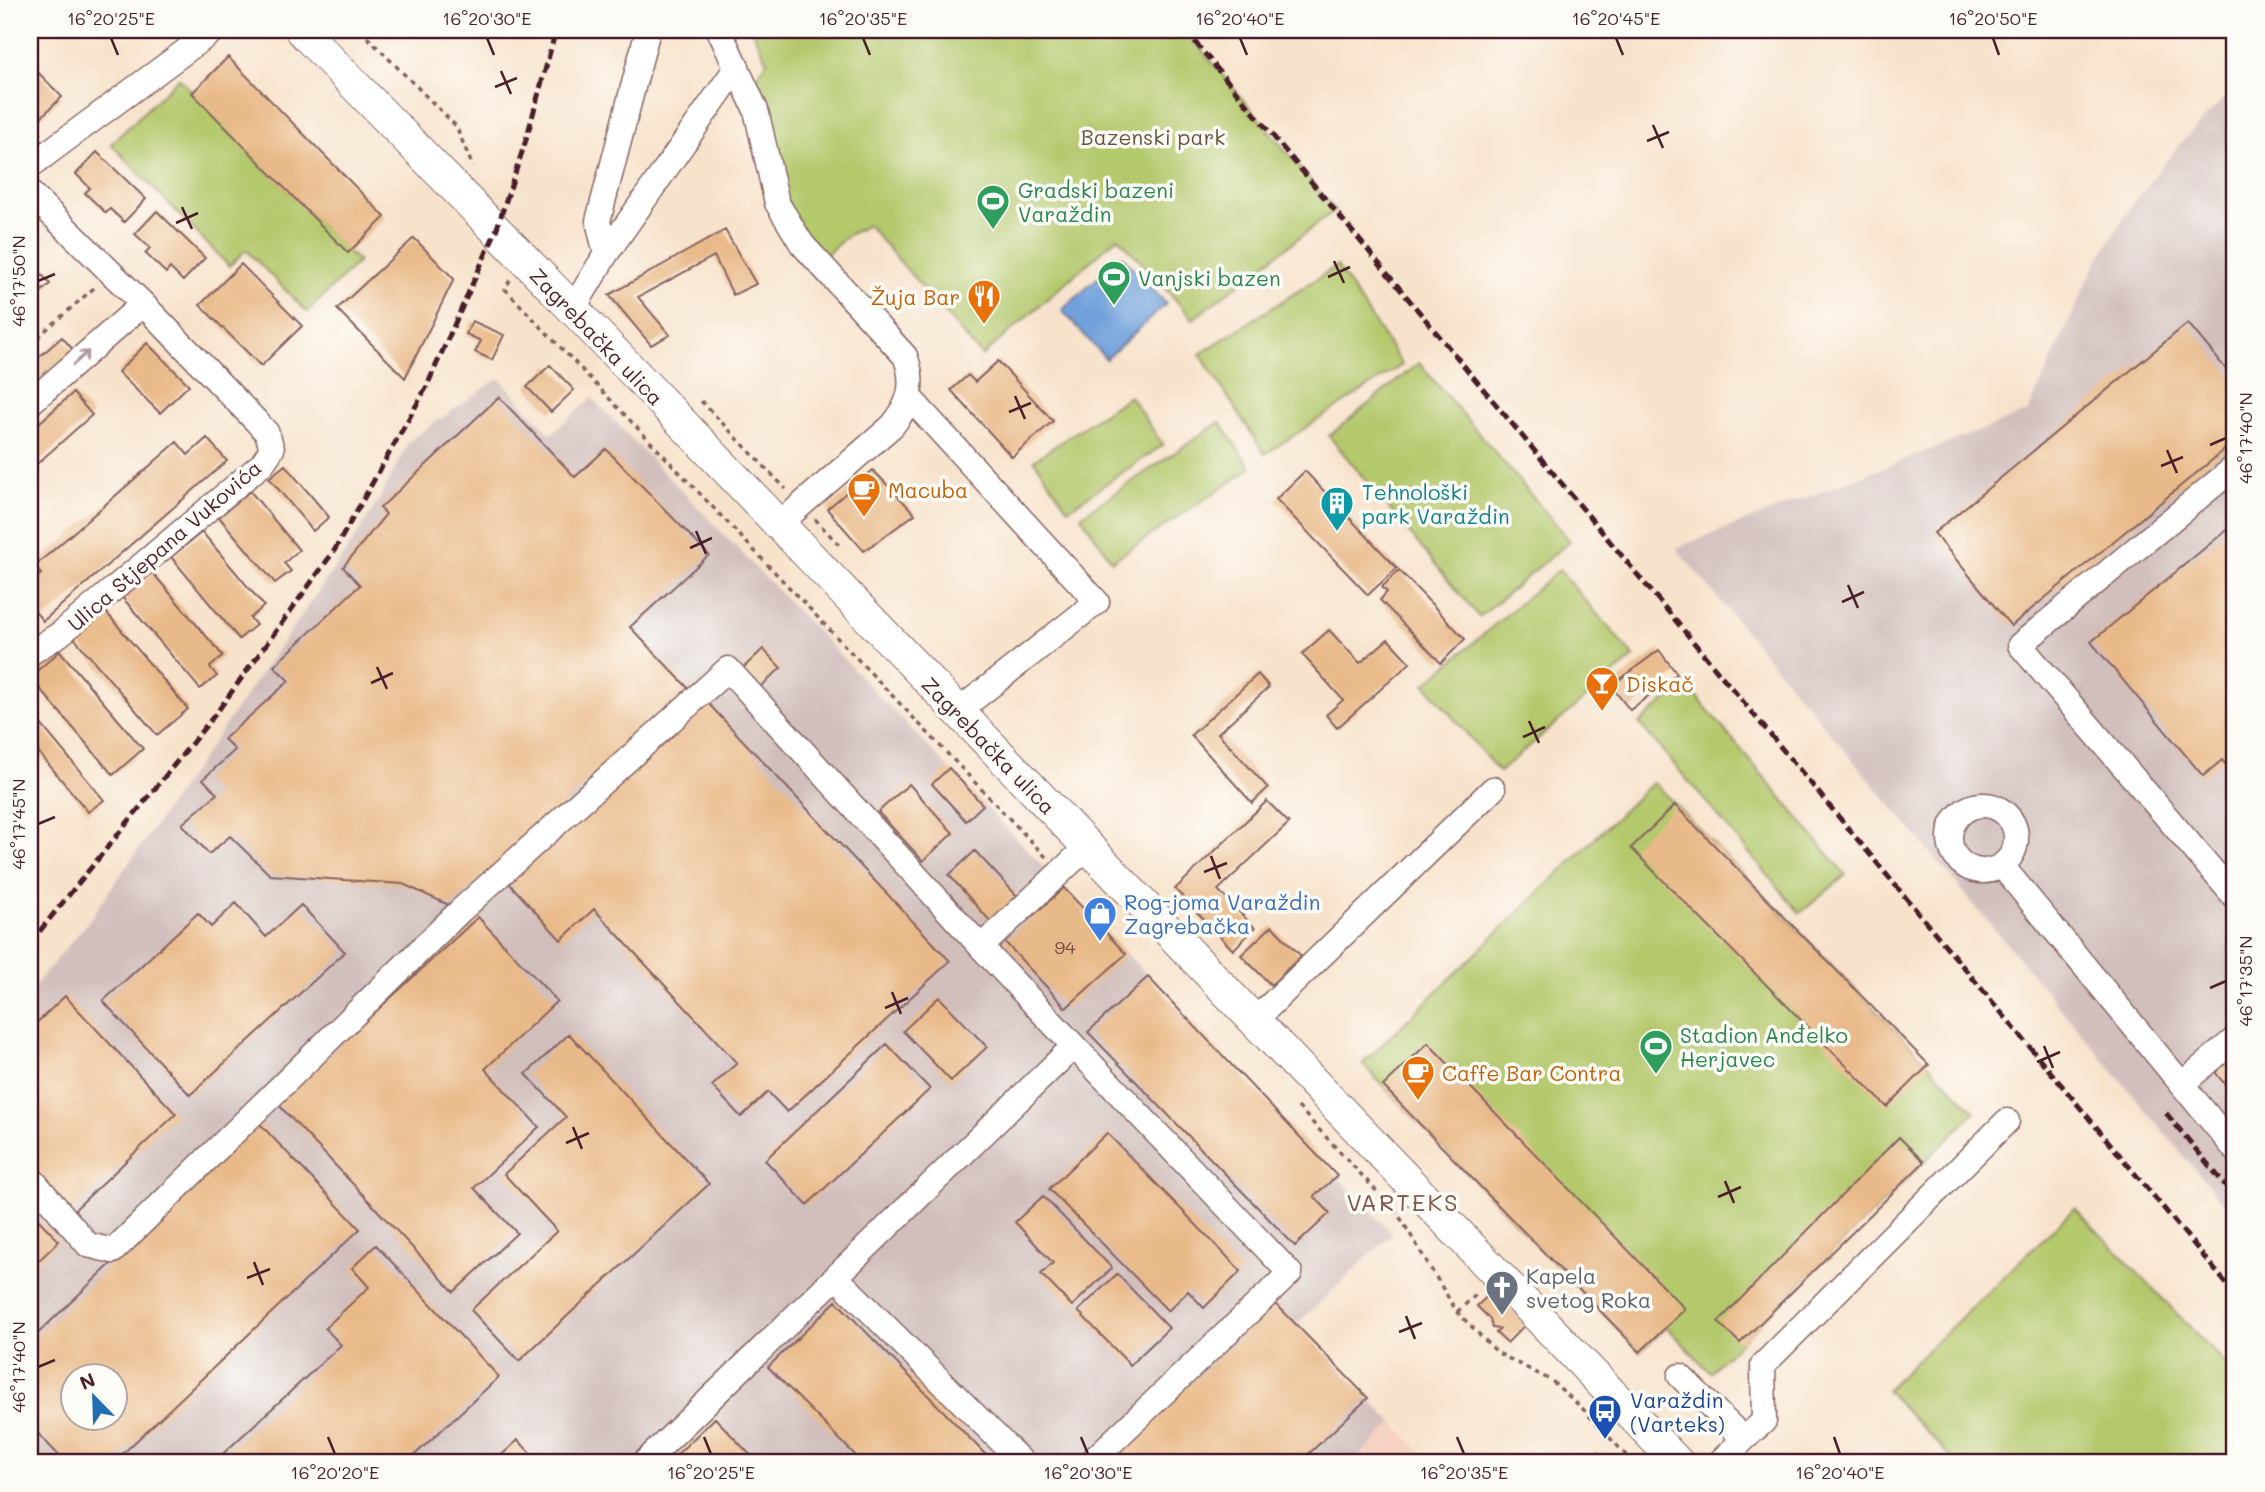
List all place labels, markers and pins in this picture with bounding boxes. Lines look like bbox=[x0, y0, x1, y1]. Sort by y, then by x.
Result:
place label: Gradski bazeni Varaždin bbox=[1018, 176, 1174, 227]
sports icon: Gradski bazeni Varaždin bbox=[974, 182, 1012, 231]
sports icon: Vanjski bazen bbox=[1095, 258, 1133, 307]
place label: Vanjski bazen bbox=[1138, 264, 1281, 291]
restaurant icon: Žuja Bar bbox=[965, 277, 1003, 326]
place label: Žuja Bar bbox=[871, 283, 960, 310]
cafe icon: Macuba bbox=[845, 470, 883, 519]
place label: Macuba bbox=[888, 476, 968, 503]
place label: Tehnološki park Varaždin bbox=[1362, 478, 1510, 529]
building icon: Tehnološki park Varaždin bbox=[1318, 484, 1356, 533]
bar icon: Diskač bbox=[1583, 664, 1621, 713]
place label: Diskač bbox=[1626, 670, 1694, 697]
place label: Rog-joma Varaždin Zagrebačka bbox=[1124, 888, 1320, 939]
shop icon: Rog-joma Varaždin Zagrebačka bbox=[1081, 894, 1119, 943]
place label: Stadion Anđelko Herjavec bbox=[1680, 1021, 1848, 1072]
sports icon: Stadion Anđelko Herjavec bbox=[1637, 1027, 1675, 1076]
cafe icon: Caffe Bar Contra bbox=[1399, 1053, 1437, 1102]
place label: Caffe Bar Contra bbox=[1442, 1059, 1621, 1086]
place label: Kapela svetog Roka bbox=[1526, 1262, 1651, 1313]
church icon: Kapela svetog Roka bbox=[1483, 1268, 1521, 1317]
place label: Varaždin (Varteks) bbox=[1630, 1386, 1725, 1437]
bus stop icon: Varaždin (Varteks) bbox=[1586, 1392, 1624, 1441]

